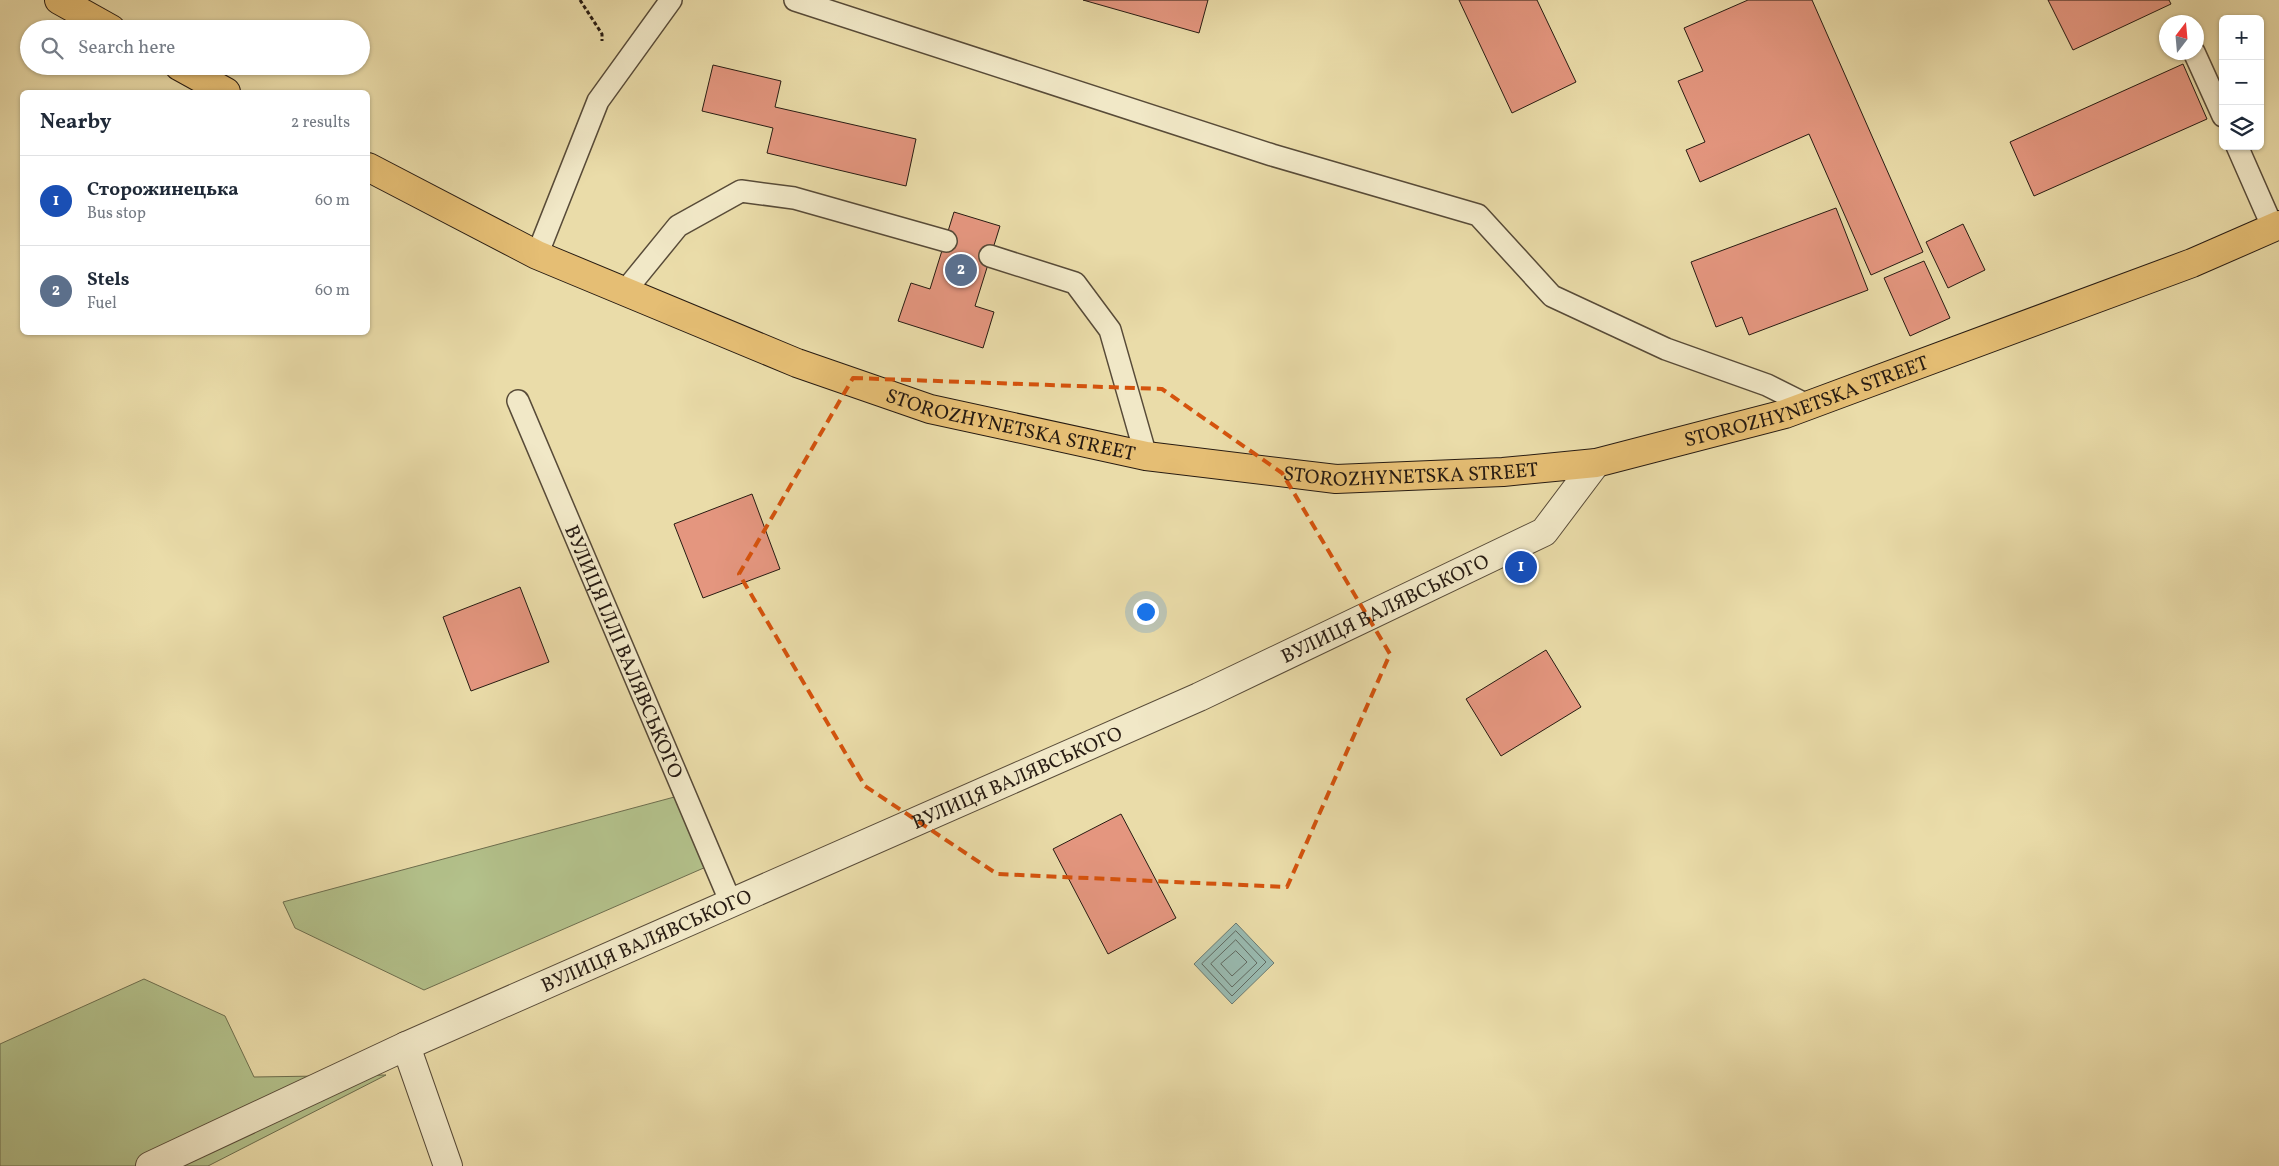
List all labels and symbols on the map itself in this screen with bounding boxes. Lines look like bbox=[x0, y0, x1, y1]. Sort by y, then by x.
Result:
north arrow bbox=[2159, 15, 2204, 60]
pin: 2 bbox=[945, 251, 977, 289]
street label: STOROZHYNETSKA STREET bbox=[1681, 350, 1933, 456]
street label: STOROZHYNETSKA STREET bbox=[882, 383, 1138, 469]
street label: STOROZHYNETSKA STREET bbox=[1281, 457, 1540, 495]
street label: ВУЛИЦЯ ІЛЛІ ВАЛЯВСЬКОГО bbox=[556, 521, 689, 783]
street label: ВУЛИЦЯ ВАЛЯВСЬКОГО bbox=[1277, 548, 1494, 672]
pin: 1 bbox=[1505, 548, 1537, 586]
your location bbox=[1133, 599, 1159, 625]
street label: ВУЛИЦЯ ВАЛЯВСЬКОГО bbox=[908, 720, 1127, 838]
street label: ВУЛИЦЯ ВАЛЯВСЬКОГО bbox=[537, 884, 757, 1001]

